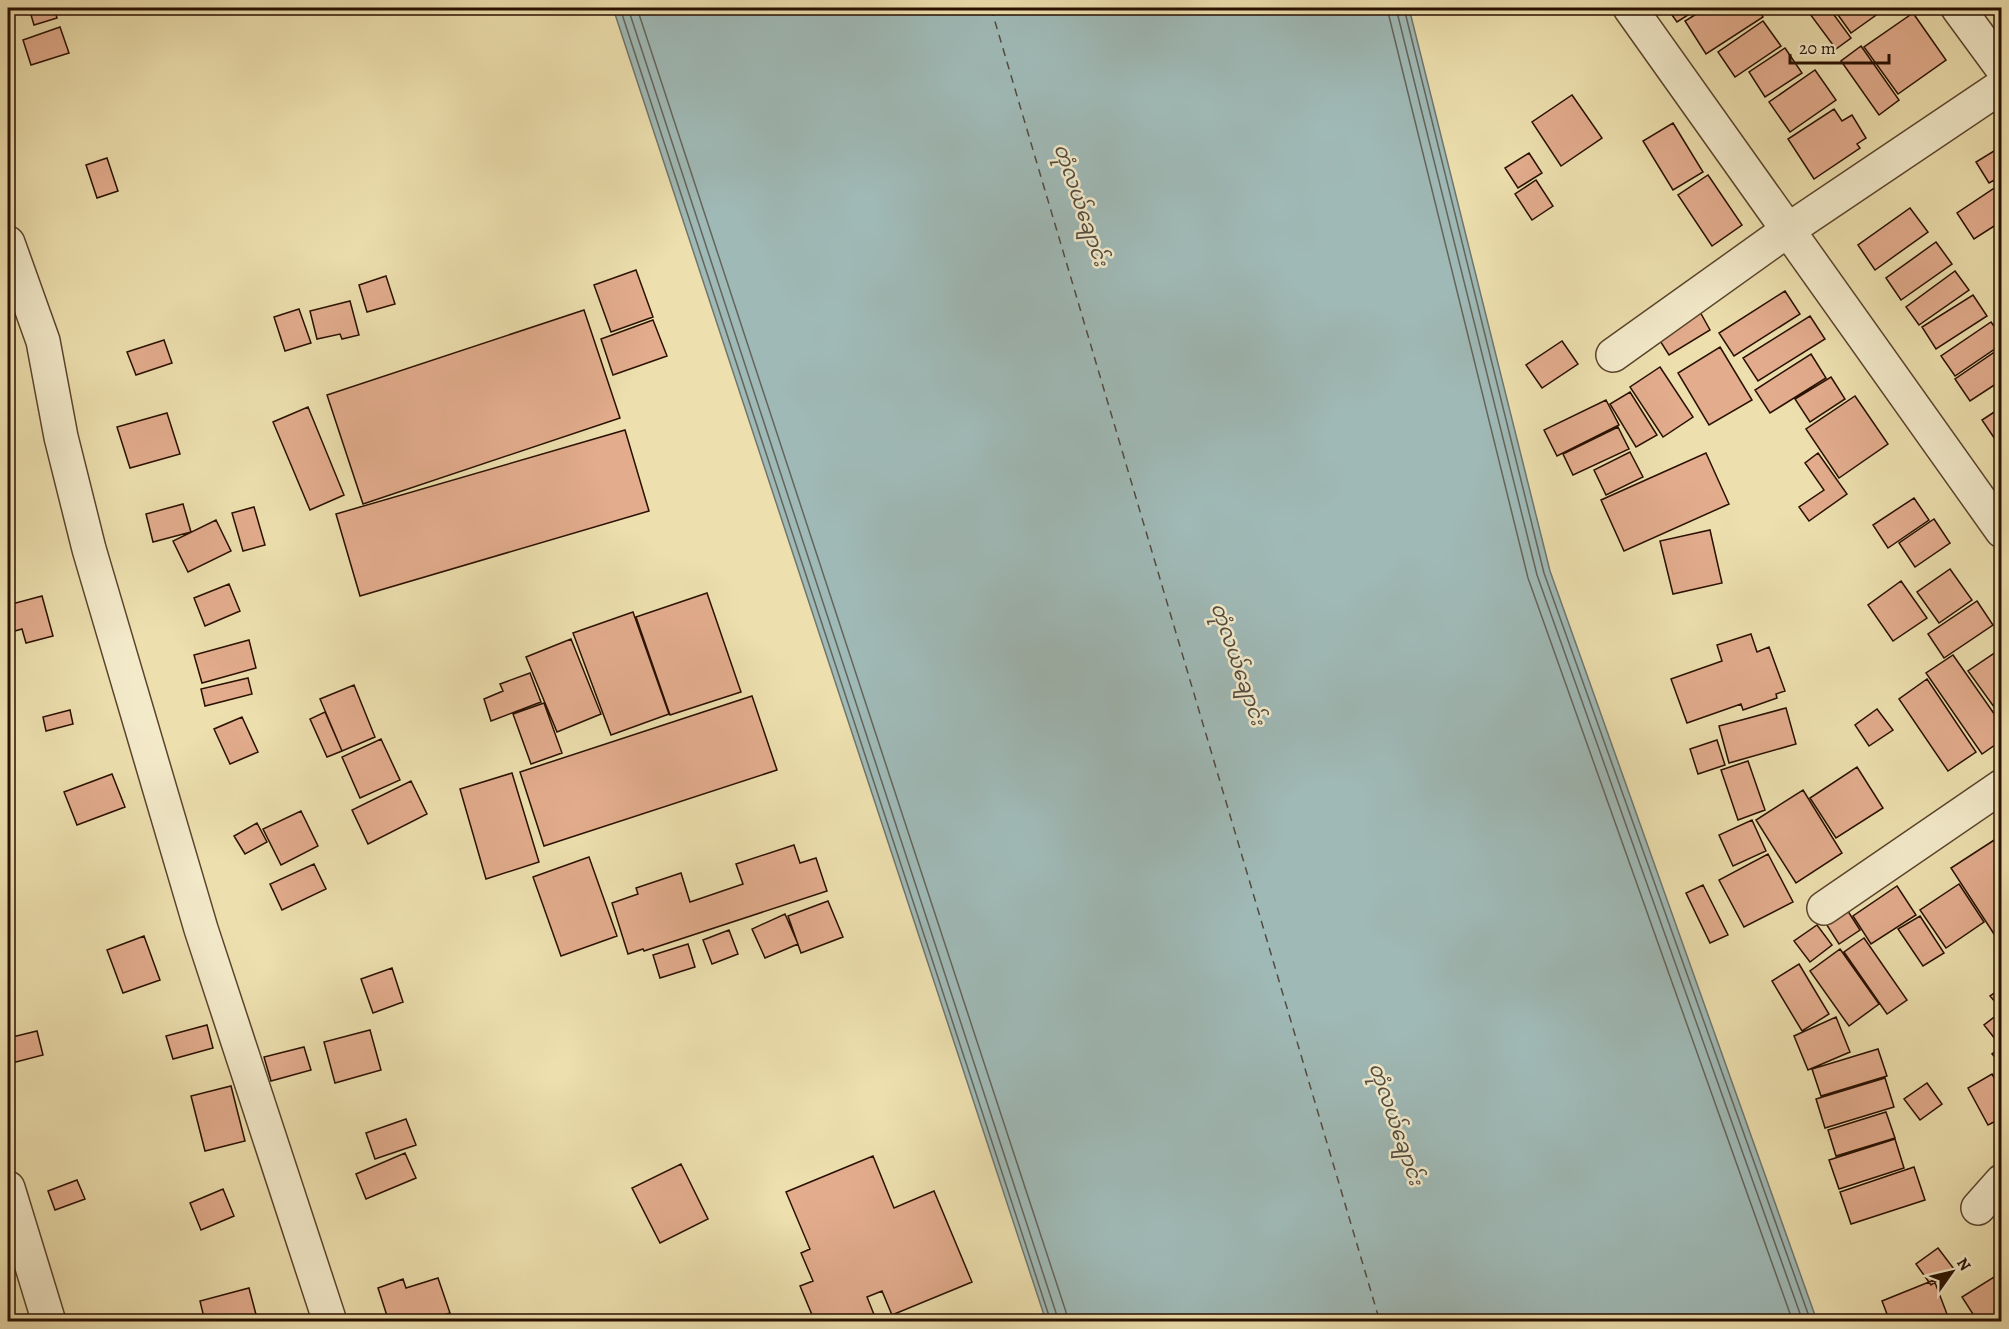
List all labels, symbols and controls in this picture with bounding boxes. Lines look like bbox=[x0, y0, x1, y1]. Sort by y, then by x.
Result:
scale bar bbox=[1790, 27, 1889, 65]
text: 20 m bbox=[1799, 36, 1836, 60]
water label: တုံလယ်ချောင်း bbox=[1045, 140, 1116, 272]
water label: တုံလယ်ချောင်း bbox=[1202, 599, 1273, 731]
water label: တုံလယ်ချောင်း bbox=[1360, 1059, 1431, 1191]
north arrow bbox=[1922, 1242, 1982, 1302]
text: N bbox=[1951, 1253, 1976, 1275]

